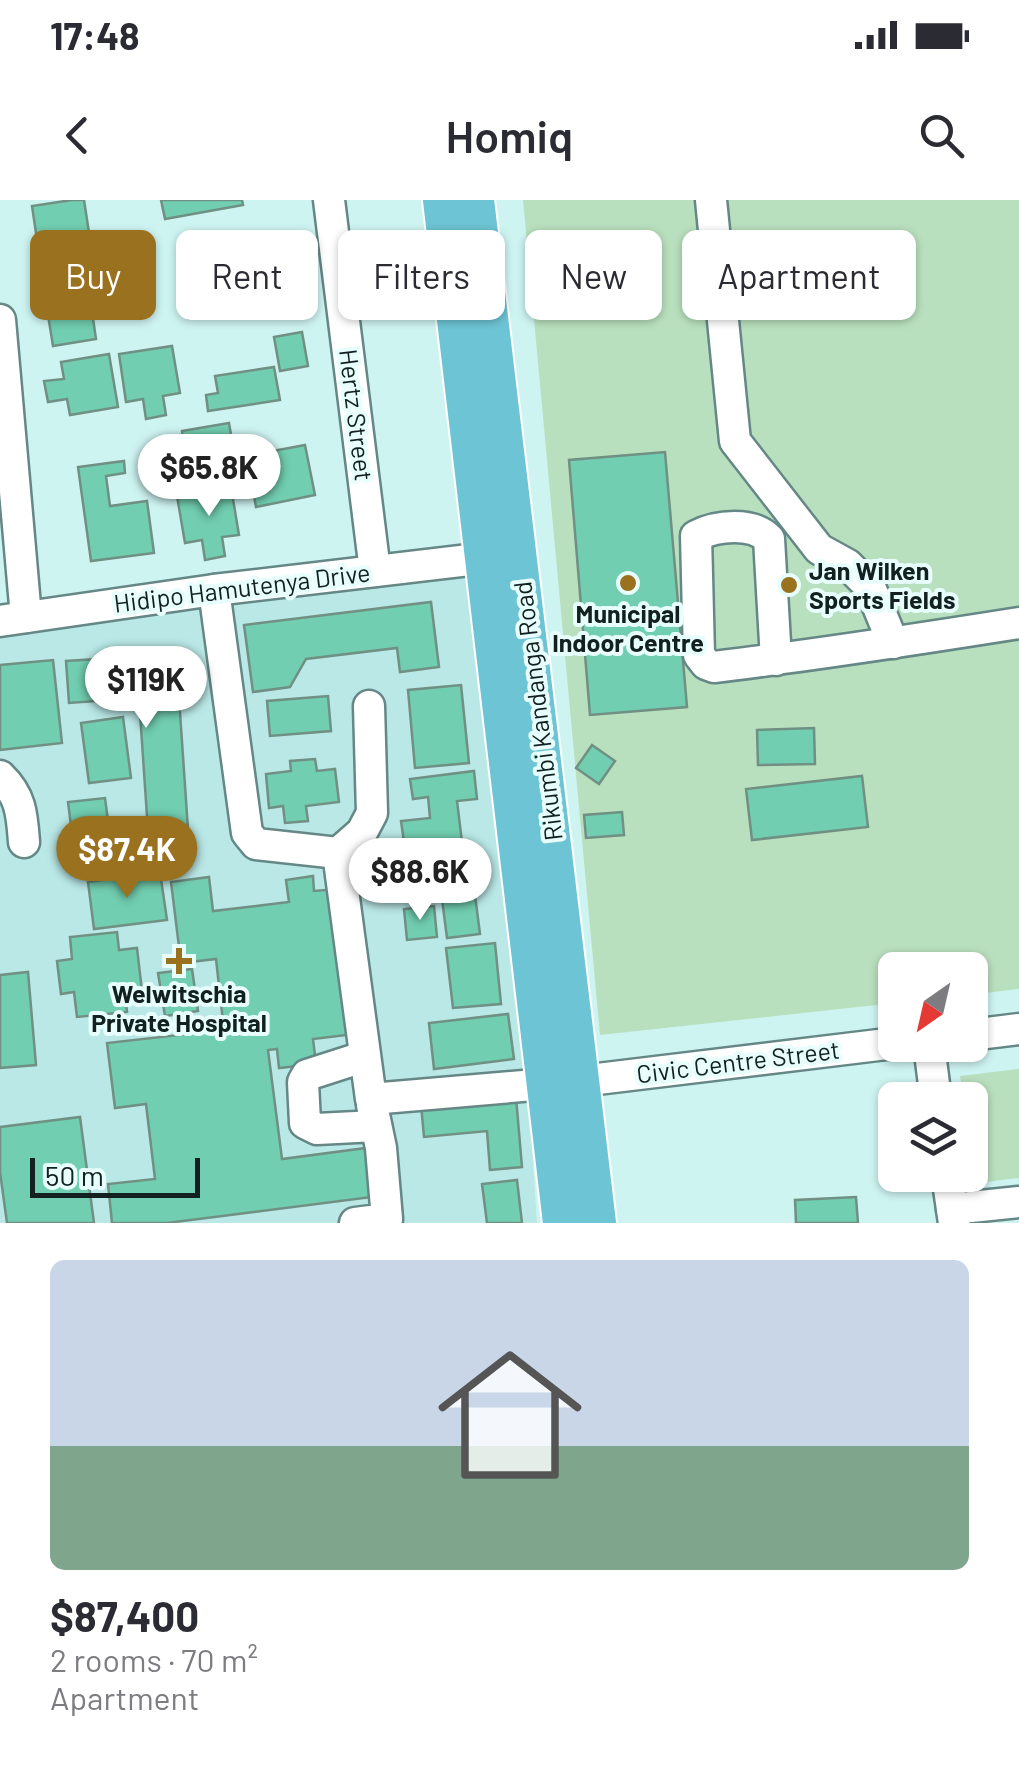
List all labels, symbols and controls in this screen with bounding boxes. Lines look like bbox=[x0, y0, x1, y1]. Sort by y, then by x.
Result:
text: 17:48 bbox=[50, 12, 140, 58]
icon: back bbox=[50, 108, 105, 163]
text: Homiq bbox=[446, 108, 573, 162]
icon: search bbox=[914, 108, 969, 163]
chip: Buy bbox=[30, 230, 156, 320]
chip: Rent bbox=[176, 230, 318, 320]
chip: Filters bbox=[338, 230, 505, 320]
chip: New bbox=[525, 230, 662, 320]
chip: Apartment bbox=[682, 230, 916, 320]
street label: Hertz Street bbox=[334, 347, 380, 483]
pin: $65.8K bbox=[128, 434, 290, 519]
text: $65.8K bbox=[160, 447, 258, 485]
place label: Jan Wilken Sports Fields bbox=[809, 555, 956, 614]
street label: Hidipo Hamutenya Drive bbox=[112, 556, 372, 618]
marker: Municipal Indoor Centre bbox=[617, 572, 639, 594]
marker: Jan Wilken Sports Fields bbox=[778, 574, 800, 596]
street label: Rikumbi Kandanga Road bbox=[506, 580, 568, 842]
place label: Municipal Indoor Centre bbox=[552, 598, 704, 657]
pin: $119K bbox=[76, 646, 216, 731]
text: $119K bbox=[107, 659, 185, 697]
pin: $87.4K bbox=[46, 816, 208, 901]
text: $87.4K bbox=[78, 829, 176, 867]
pin: $88.6K bbox=[339, 838, 501, 923]
text: $88.6K bbox=[371, 851, 469, 889]
marker: Welwitschia Private Hospital bbox=[166, 948, 192, 974]
north arrow bbox=[878, 952, 988, 1062]
map controls bbox=[878, 952, 988, 1192]
place label: Welwitschia Private Hospital bbox=[91, 978, 267, 1037]
street label: Civic Centre Street bbox=[635, 1034, 841, 1088]
button: layers bbox=[878, 1082, 988, 1192]
scale bar bbox=[30, 1153, 200, 1198]
text: 50 m bbox=[45, 1158, 104, 1192]
icon: home bbox=[420, 1325, 600, 1505]
text: $87,400 bbox=[50, 1590, 199, 1640]
text: 2 rooms · 70 m² bbox=[50, 1640, 258, 1678]
text: Apartment bbox=[50, 1678, 199, 1716]

